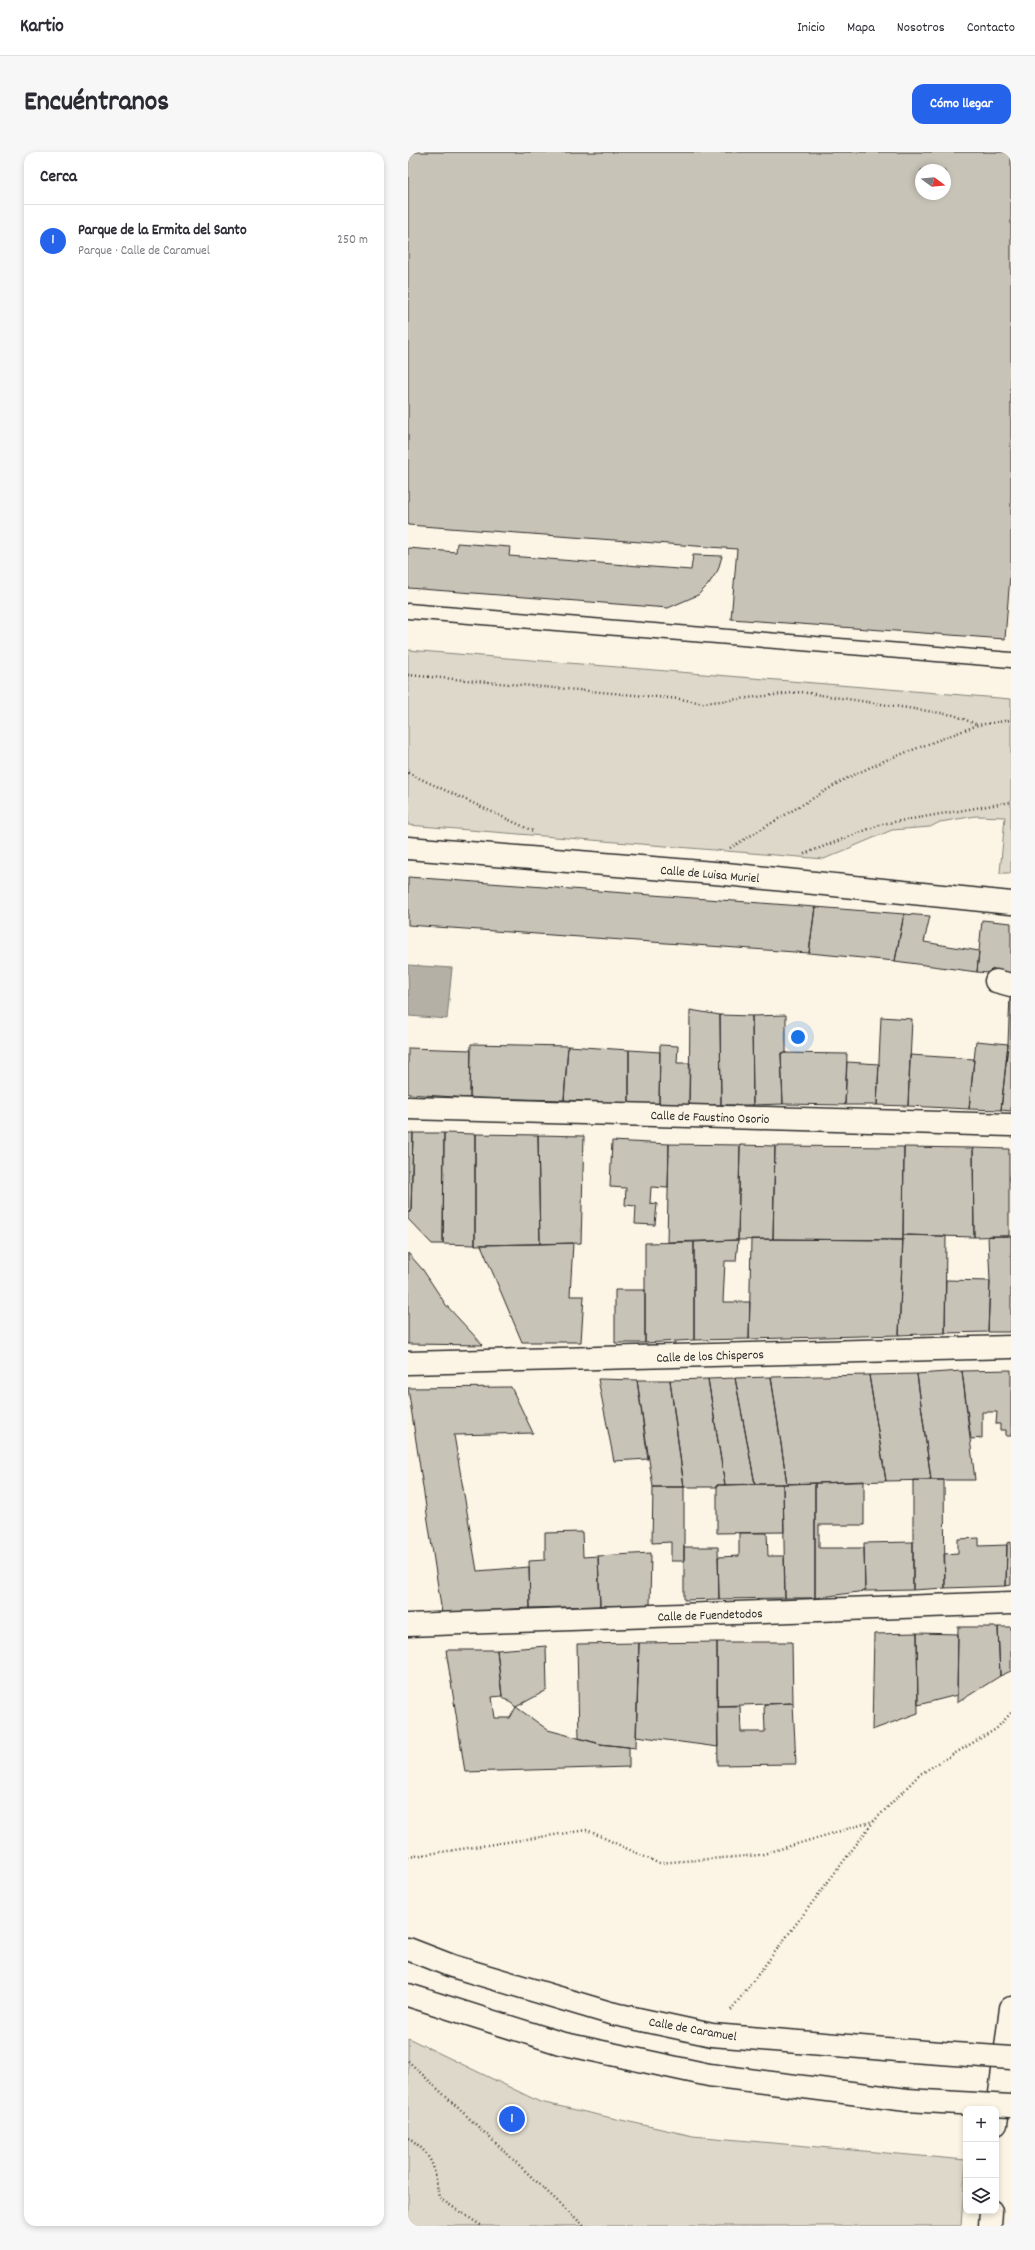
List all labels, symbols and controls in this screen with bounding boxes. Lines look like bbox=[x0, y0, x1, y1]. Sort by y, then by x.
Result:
text: Kartio bbox=[20, 14, 64, 41]
text: Inicio bbox=[797, 18, 825, 38]
text: Mapa bbox=[847, 18, 875, 38]
text: Nosotros bbox=[897, 18, 945, 38]
text: Contacto bbox=[967, 18, 1015, 38]
text: Encuéntranos bbox=[24, 84, 169, 124]
button: Cómo llegar bbox=[912, 84, 1011, 124]
north arrow bbox=[915, 164, 951, 200]
text: Cerca bbox=[40, 166, 77, 190]
text: Parque de la Ermita del Santo bbox=[78, 220, 247, 242]
text: 1 bbox=[52, 231, 54, 250]
text: 250 m bbox=[337, 231, 368, 250]
text: Parque · Calle de Caramuel bbox=[78, 242, 210, 261]
street label: Calle de Luisa Muriel bbox=[660, 862, 760, 889]
your location bbox=[788, 1027, 808, 1047]
street label: Calle de Faustino Osorio bbox=[650, 1107, 770, 1130]
street label: Calle de los Chisperos bbox=[656, 1346, 764, 1369]
street label: Calle de Fuendetodos bbox=[657, 1605, 763, 1628]
street label: Calle de Caramuel bbox=[647, 2013, 738, 2048]
pin: 1 bbox=[499, 2104, 525, 2134]
map controls bbox=[963, 2106, 999, 2214]
button: + bbox=[963, 2106, 999, 2142]
button: − bbox=[963, 2142, 999, 2178]
button: layers bbox=[963, 2178, 999, 2214]

